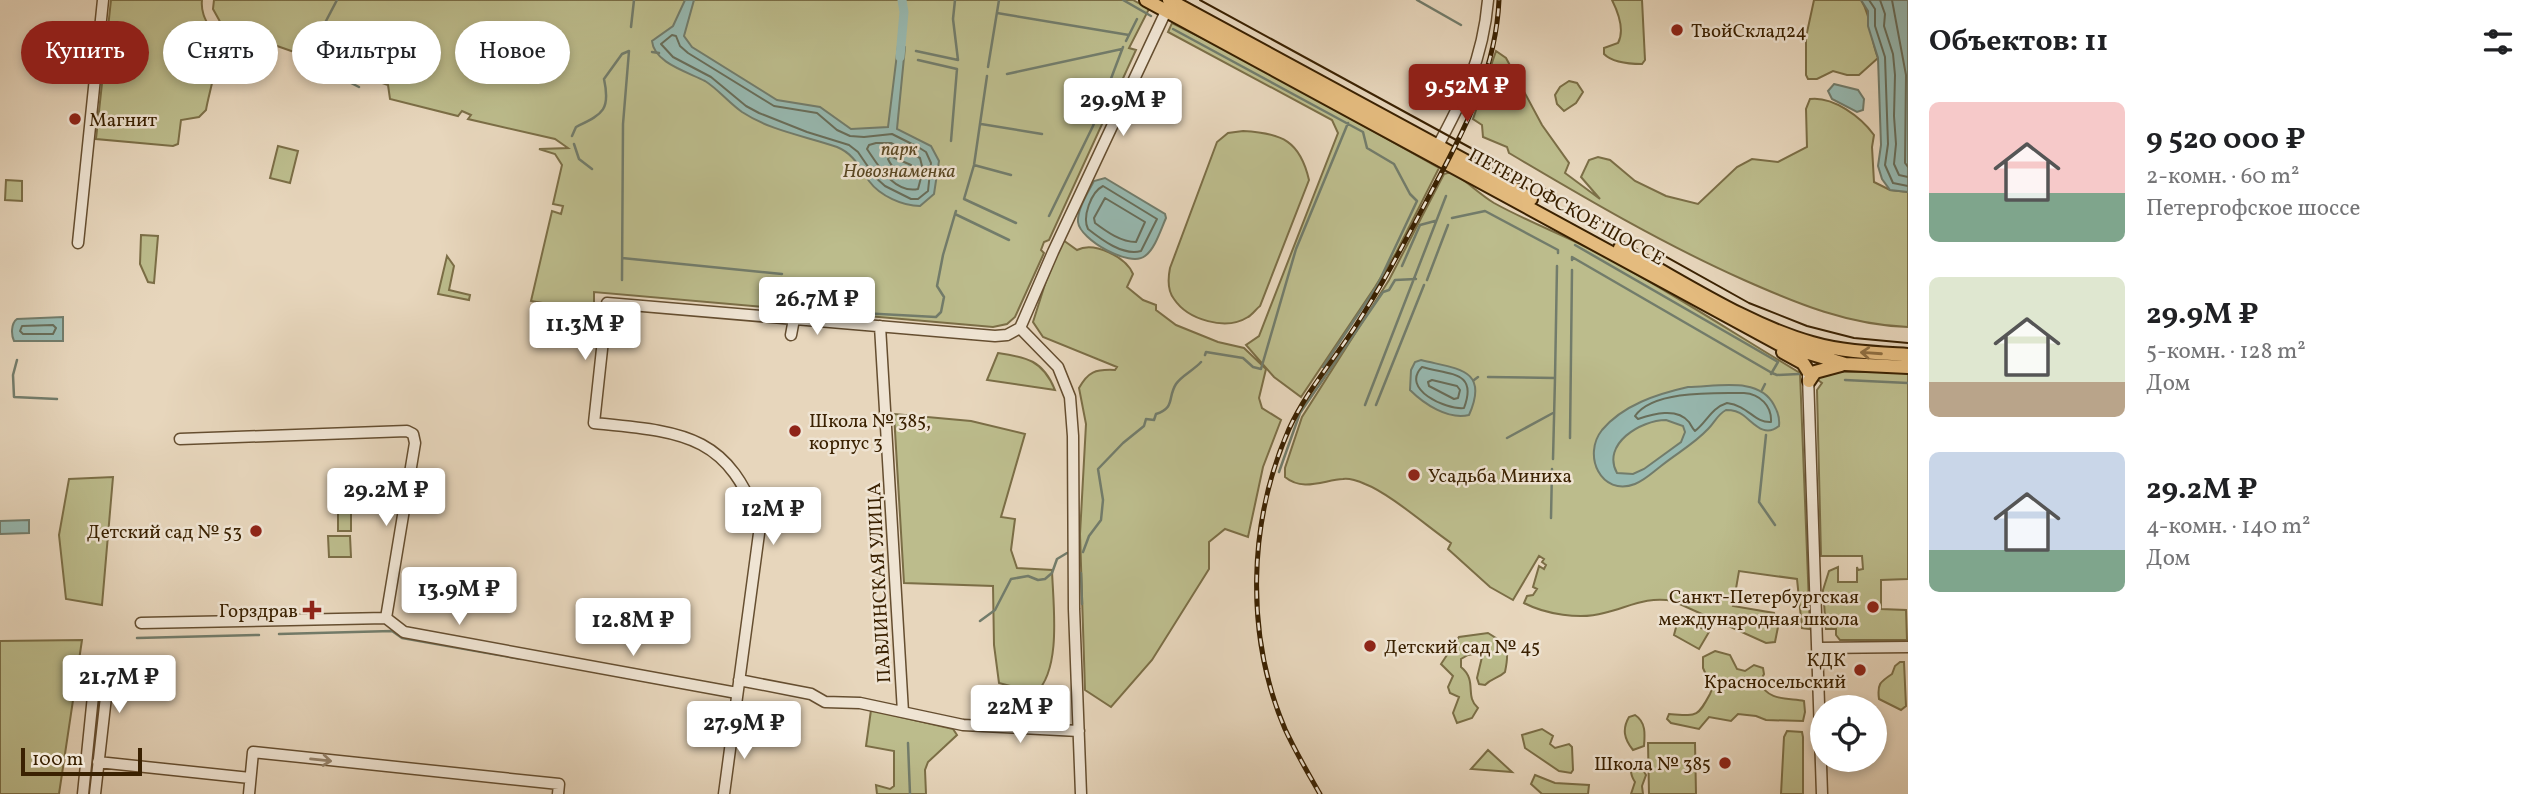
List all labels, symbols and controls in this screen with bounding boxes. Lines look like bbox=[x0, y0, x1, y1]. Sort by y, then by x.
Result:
place label: ТвойСклад24 bbox=[1691, 19, 1807, 45]
chip: Купить bbox=[21, 21, 149, 84]
chip: Снять bbox=[163, 21, 278, 84]
chip: Фильтры bbox=[292, 21, 441, 84]
chip: Новое bbox=[455, 21, 570, 84]
text: Объектов: 11 bbox=[1929, 21, 2108, 63]
marker: ТвойСклад24 bbox=[1669, 22, 1685, 38]
icon: filters bbox=[2479, 23, 2517, 61]
pin: 9.52M ₽ bbox=[1402, 64, 1532, 124]
text: 9.52M ₽ bbox=[1425, 71, 1509, 103]
pin: 29.9M ₽ bbox=[1058, 78, 1188, 138]
text: 29.9M ₽ bbox=[1080, 85, 1166, 117]
place label: Магнит bbox=[89, 108, 157, 134]
marker: Магнит bbox=[67, 111, 83, 127]
text: 9 520 000 ₽ bbox=[2146, 119, 2306, 161]
icon: home bbox=[1985, 130, 2069, 214]
park label: парк Новознаменка bbox=[843, 137, 955, 185]
street label: ПЕТЕРГОФСКОЕ ШОССЕ bbox=[1463, 143, 1669, 273]
text: 2-комн. · 60 m² bbox=[2146, 161, 2300, 193]
text: Петергофское шоссе bbox=[2146, 193, 2360, 225]
pin: 26.7M ₽ bbox=[752, 278, 882, 337]
text: 26.7M ₽ bbox=[775, 284, 859, 316]
text: 29.9M ₽ bbox=[2146, 294, 2259, 336]
pin: 11.3M ₽ bbox=[520, 302, 650, 362]
icon: home bbox=[1985, 305, 2069, 389]
text: 11.3M ₽ bbox=[546, 309, 624, 341]
text: 5-комн. · 128 m² bbox=[2146, 336, 2306, 368]
one-way arrow bbox=[1860, 346, 1883, 359]
text: Дом bbox=[2146, 368, 2190, 400]
place label: Школа № 385, корпус 3 bbox=[809, 409, 931, 457]
marker: Школа № 385, корпус 3 bbox=[787, 423, 803, 439]
place label: Усадьба Миниха bbox=[1428, 464, 1572, 490]
marker: Усадьба Миниха bbox=[1406, 467, 1422, 483]
pin: 29.2M ₽ bbox=[321, 468, 451, 528]
text: 29.2M ₽ bbox=[2146, 469, 2258, 511]
text: 29.2M ₽ bbox=[343, 475, 429, 507]
icon: home bbox=[1985, 480, 2069, 564]
street label: ПАВЛИНСКАЯ УЛИЦА bbox=[862, 482, 898, 684]
pin: 12M ₽ bbox=[724, 488, 822, 547]
text: 12M ₽ bbox=[741, 494, 805, 526]
text: 4-комн. · 140 m² bbox=[2146, 511, 2311, 543]
place label: Детский сад № 53 bbox=[87, 520, 242, 546]
marker: Детский сад № 53 bbox=[248, 523, 264, 539]
text: Дом bbox=[2146, 543, 2190, 575]
pin: 13.9M ₽ bbox=[394, 568, 524, 627]
text: 13.9M ₽ bbox=[418, 574, 500, 606]
place label: Санкт-Петербургская международная школа bbox=[1659, 585, 1859, 633]
pin: 12.8M ₽ bbox=[568, 598, 698, 658]
place label: Горздрав bbox=[219, 599, 298, 625]
marker: Санкт-Петербургская международная школа bbox=[1865, 599, 1881, 615]
marker: Горздрав bbox=[304, 602, 320, 618]
text: 12.8M ₽ bbox=[592, 605, 674, 637]
place label: Детский сад № 45 bbox=[1384, 635, 1540, 661]
marker: Детский сад № 45 bbox=[1362, 638, 1378, 654]
place label: КДК Красносельский bbox=[1704, 648, 1846, 696]
pin: 21.7M ₽ bbox=[54, 656, 184, 715]
text: 21.7M ₽ bbox=[79, 662, 159, 694]
marker: КДК Красносельский bbox=[1852, 662, 1868, 678]
pin: 22M ₽ bbox=[971, 686, 1069, 745]
text: 22M ₽ bbox=[987, 692, 1053, 724]
map controls bbox=[1810, 695, 1887, 772]
button: locate bbox=[1810, 695, 1887, 772]
pin: 27.9M ₽ bbox=[679, 702, 809, 761]
text: 27.9M ₽ bbox=[703, 708, 785, 740]
scale bar bbox=[21, 745, 142, 777]
text: 100 m bbox=[32, 747, 83, 773]
place label: Школа № 385 bbox=[1594, 752, 1711, 778]
one-way arrow bbox=[309, 753, 332, 766]
marker: Школа № 385 bbox=[1717, 755, 1733, 771]

